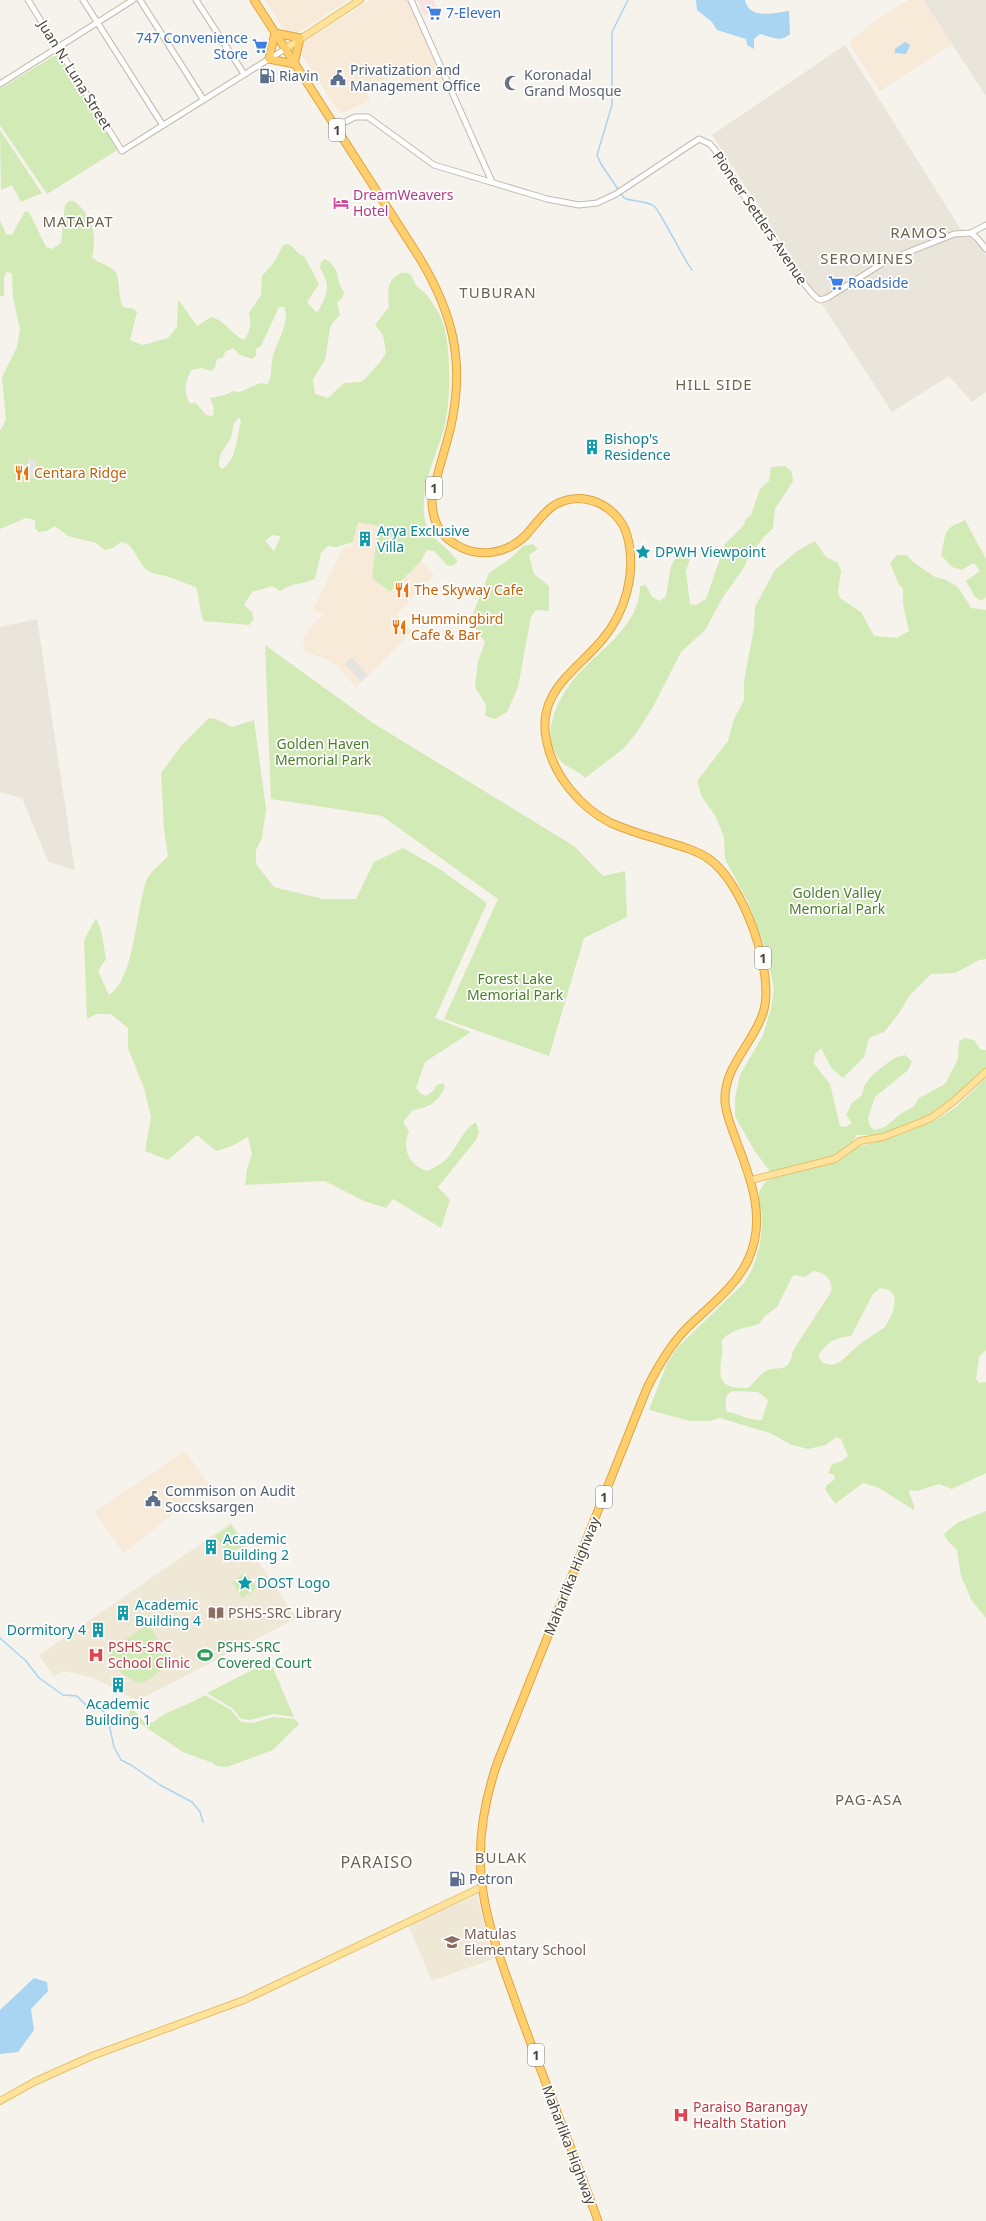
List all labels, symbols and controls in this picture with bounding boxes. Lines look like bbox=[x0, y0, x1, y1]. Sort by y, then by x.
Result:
place label: 7-Eleven bbox=[446, 3, 501, 22]
supermarket icon: 7-Eleven bbox=[425, 4, 443, 22]
street label: Juan N. Luna Street bbox=[33, 15, 117, 133]
place label: 747 Convenience Store bbox=[136, 28, 248, 63]
supermarket icon: 747 Convenience Store bbox=[251, 37, 269, 55]
place label: Privatization and Management Office bbox=[350, 60, 481, 95]
place label: Koronadal Grand Mosque bbox=[524, 65, 622, 100]
place label: Riavin bbox=[279, 66, 319, 85]
fuel station icon: Riavin bbox=[258, 67, 276, 85]
public building icon: Privatization and Management Office bbox=[329, 69, 347, 87]
mosque icon: Koronadal Grand Mosque bbox=[503, 74, 521, 92]
road number: 1 bbox=[329, 119, 345, 141]
street label: Pioneer Settlers Avenue bbox=[709, 147, 812, 288]
place label: DreamWeavers Hotel bbox=[353, 185, 454, 220]
hotel icon: DreamWeavers Hotel bbox=[332, 194, 350, 212]
district label: MATAPAT bbox=[42, 211, 114, 231]
district label: RAMOS bbox=[890, 222, 948, 242]
district label: SEROMINES bbox=[820, 248, 914, 268]
place label: Roadside bbox=[848, 273, 909, 292]
supermarket icon: Roadside bbox=[827, 274, 845, 292]
district label: TUBURAN bbox=[459, 282, 537, 302]
district label: HILL SIDE bbox=[675, 374, 753, 394]
place label: Bishop's Residence bbox=[604, 429, 671, 464]
building icon: Bishop's Residence bbox=[583, 438, 601, 456]
place label: Centara Ridge bbox=[34, 463, 127, 482]
restaurant icon: Centara Ridge bbox=[13, 464, 31, 482]
road number: 1 bbox=[426, 477, 442, 499]
place label: Arya Exclusive Villa bbox=[377, 521, 470, 556]
building icon: Arya Exclusive Villa bbox=[356, 530, 374, 548]
place label: DPWH Viewpoint bbox=[655, 542, 766, 561]
place icon: DPWH Viewpoint bbox=[634, 543, 652, 561]
place label: The Skyway Cafe bbox=[414, 580, 523, 599]
restaurant icon: The Skyway Cafe bbox=[393, 581, 411, 599]
place label: Hummingbird Cafe & Bar bbox=[411, 609, 503, 644]
restaurant icon: Hummingbird Cafe & Bar bbox=[390, 618, 408, 636]
park label: Golden Haven Memorial Park bbox=[275, 734, 372, 769]
park label: Golden Valley Memorial Park bbox=[789, 883, 886, 918]
road number: 1 bbox=[755, 947, 771, 969]
park label: Forest Lake Memorial Park bbox=[467, 969, 564, 1004]
place label: Commison on Audit Soccsksargen bbox=[165, 1481, 295, 1516]
road number: 1 bbox=[596, 1486, 612, 1508]
public building icon: Commison on Audit Soccsksargen bbox=[144, 1490, 162, 1508]
street label: Maharlika Highway bbox=[539, 1513, 604, 1638]
place label: Academic Building 2 bbox=[223, 1529, 289, 1564]
building icon: Academic Building 2 bbox=[202, 1538, 220, 1556]
place label: DOST Logo bbox=[257, 1573, 330, 1592]
place icon: DOST Logo bbox=[236, 1574, 254, 1592]
place label: Academic Building 4 bbox=[135, 1595, 201, 1630]
place label: PSHS-SRC Library bbox=[228, 1603, 342, 1622]
building icon: Academic Building 4 bbox=[114, 1604, 132, 1622]
library icon: PSHS-SRC Library bbox=[207, 1604, 225, 1622]
place label: Dormitory 4 bbox=[7, 1620, 86, 1639]
building icon: Dormitory 4 bbox=[89, 1621, 107, 1639]
place label: PSHS-SRC School Clinic bbox=[108, 1637, 191, 1672]
place label: PSHS-SRC Covered Court bbox=[217, 1637, 312, 1672]
hospital icon: PSHS-SRC School Clinic bbox=[87, 1646, 105, 1664]
sports icon: PSHS-SRC Covered Court bbox=[196, 1646, 214, 1664]
building icon: Academic Building 1 bbox=[109, 1676, 127, 1694]
place label: Academic Building 1 bbox=[85, 1694, 151, 1729]
district label: PAG-ASA bbox=[835, 1789, 903, 1809]
district label: BULAK bbox=[475, 1847, 527, 1867]
district label: PARAISO bbox=[341, 1851, 413, 1873]
place label: Petron bbox=[469, 1869, 513, 1888]
fuel station icon: Petron bbox=[448, 1870, 466, 1888]
place label: Matulas Elementary School bbox=[464, 1924, 586, 1959]
school or university icon: Matulas Elementary School bbox=[443, 1933, 461, 1951]
road number: 1 bbox=[528, 2044, 544, 2066]
street label: Maharlika Highway bbox=[538, 2082, 601, 2208]
place label: Paraiso Barangay Health Station bbox=[693, 2097, 809, 2132]
hospital icon: Paraiso Barangay Health Station bbox=[672, 2106, 690, 2124]

